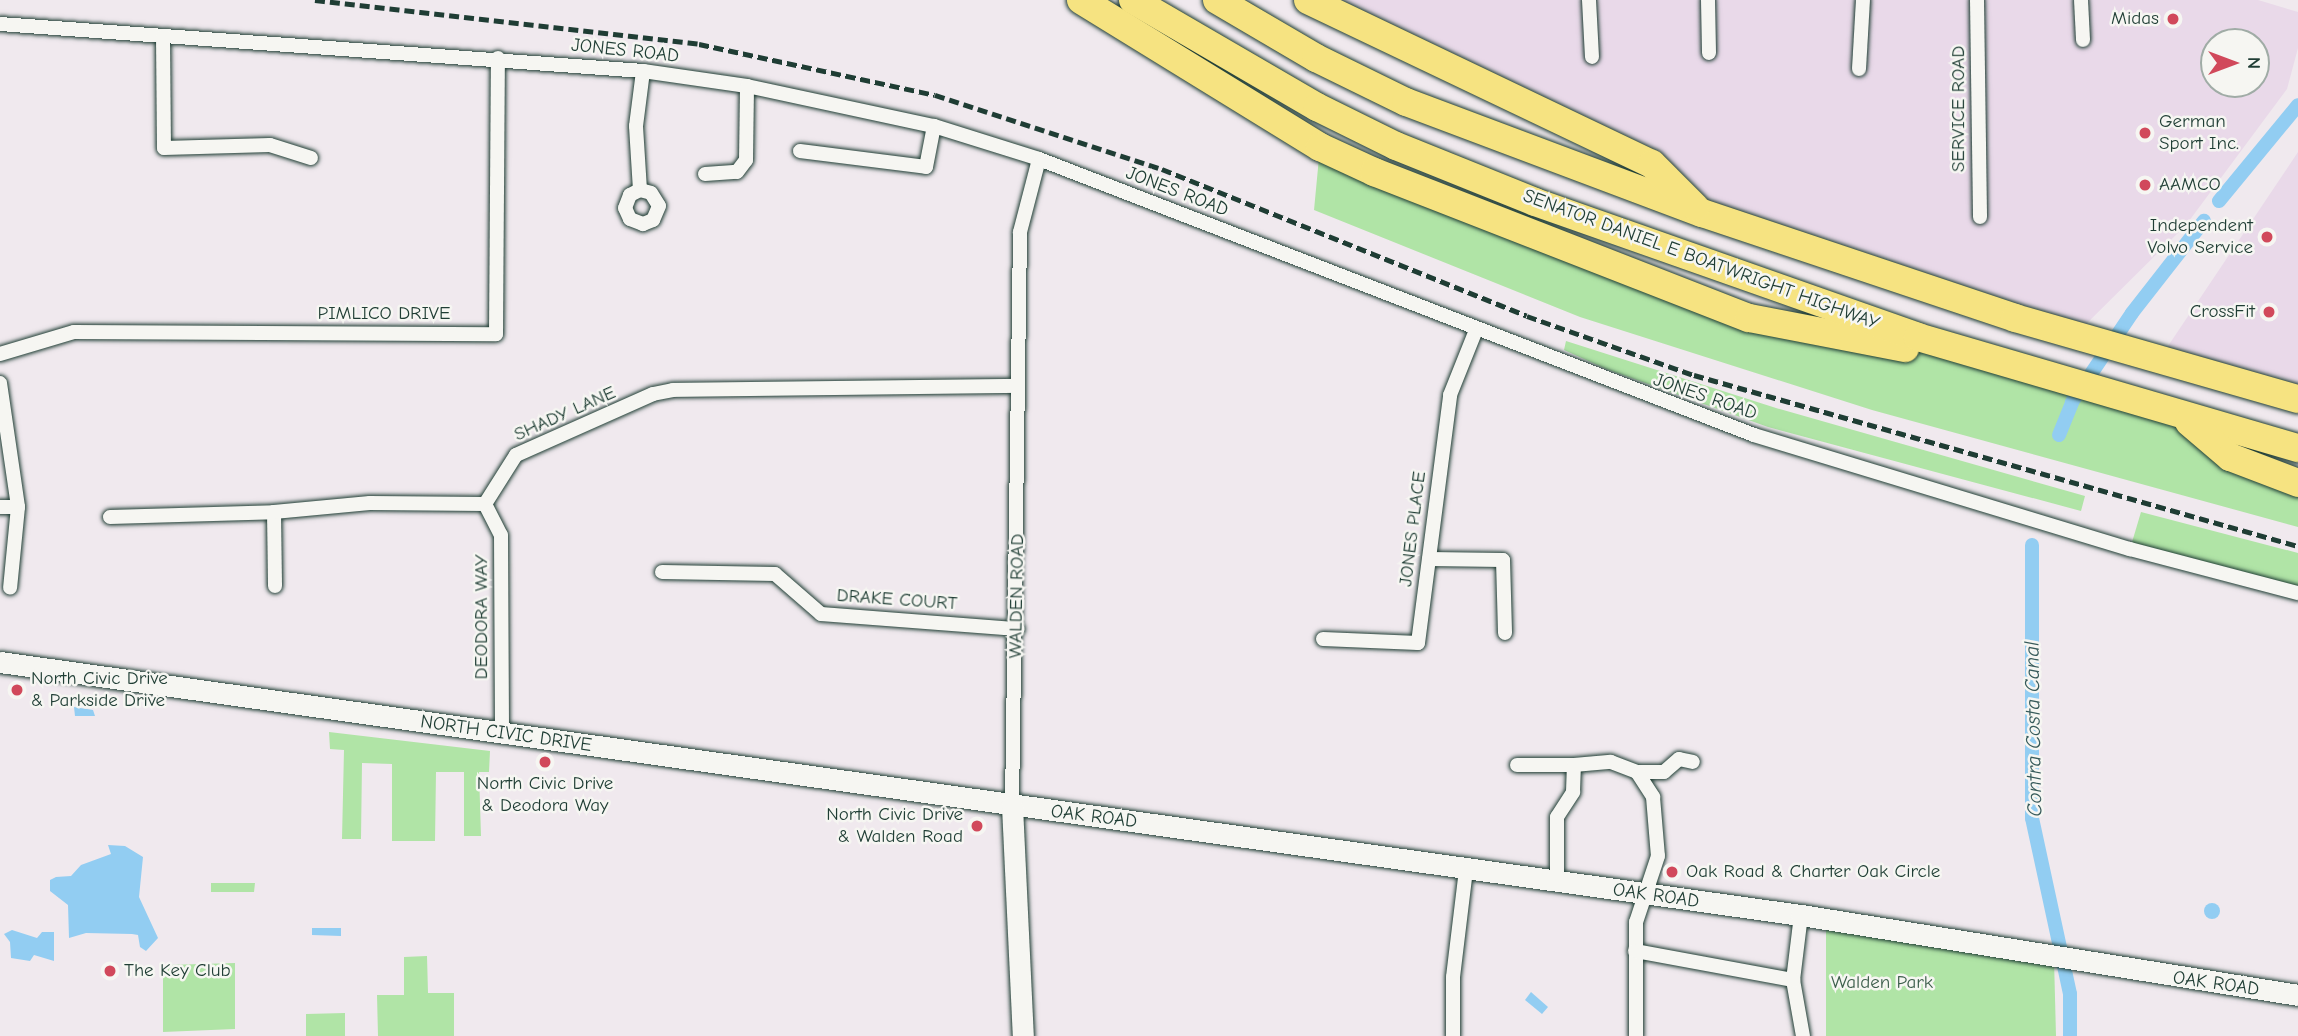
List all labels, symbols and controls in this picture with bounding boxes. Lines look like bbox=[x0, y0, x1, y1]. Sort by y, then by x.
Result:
place label: Midas bbox=[2111, 8, 2159, 30]
marker: Midas bbox=[2165, 11, 2181, 27]
north arrow bbox=[2200, 28, 2270, 98]
street label: JONES ROAD bbox=[570, 34, 680, 68]
street label: SERVICE ROAD bbox=[1948, 46, 1970, 172]
text: N bbox=[2243, 57, 2265, 69]
place label: German Sport Inc. bbox=[2159, 111, 2239, 155]
marker: German Sport Inc. bbox=[2137, 125, 2153, 141]
street label: JONES ROAD bbox=[1122, 162, 1232, 222]
place label: AAMCO bbox=[2159, 174, 2221, 196]
marker: AAMCO bbox=[2137, 177, 2153, 193]
street label: SENATOR DANIEL E BOATWRIGHT HIGHWAY bbox=[1520, 185, 1882, 335]
place label: Independent Volvo Service bbox=[2147, 215, 2253, 259]
marker: Independent Volvo Service bbox=[2259, 229, 2275, 245]
place label: CrossFit bbox=[2190, 301, 2255, 323]
street label: PIMLICO DRIVE bbox=[318, 303, 450, 325]
marker: CrossFit bbox=[2261, 304, 2277, 320]
street label: JONES ROAD bbox=[1650, 369, 1760, 425]
street label: SHADY LANE bbox=[511, 381, 619, 447]
street label: JONES PLACE bbox=[1395, 470, 1431, 588]
street label: WALDEN ROAD bbox=[1005, 533, 1029, 659]
street label: DEODORA WAY bbox=[471, 555, 493, 679]
street label: DRAKE COURT bbox=[836, 584, 958, 616]
water label: Contra Costa Canal bbox=[2019, 641, 2047, 817]
place label: North Civic Drive & Parkside Drive bbox=[31, 668, 168, 712]
marker: North Civic Drive & Parkside Drive bbox=[9, 682, 25, 698]
street label: NORTH CIVIC DRIVE bbox=[419, 711, 593, 757]
marker: North Civic Drive & Deodora Way bbox=[537, 754, 553, 770]
place label: North Civic Drive & Deodora Way bbox=[477, 773, 613, 817]
street label: OAK ROAD bbox=[1050, 800, 1138, 834]
place label: North Civic Drive & Walden Road bbox=[826, 804, 963, 848]
marker: North Civic Drive & Walden Road bbox=[969, 818, 985, 834]
place label: Oak Road & Charter Oak Circle bbox=[1686, 861, 1940, 883]
marker: Oak Road & Charter Oak Circle bbox=[1664, 864, 1680, 880]
street label: OAK ROAD bbox=[1611, 879, 1701, 913]
place label: The Key Club bbox=[124, 960, 231, 982]
marker: The Key Club bbox=[102, 963, 118, 979]
street label: OAK ROAD bbox=[2171, 967, 2261, 1001]
park label: Walden Park bbox=[1831, 972, 1933, 994]

